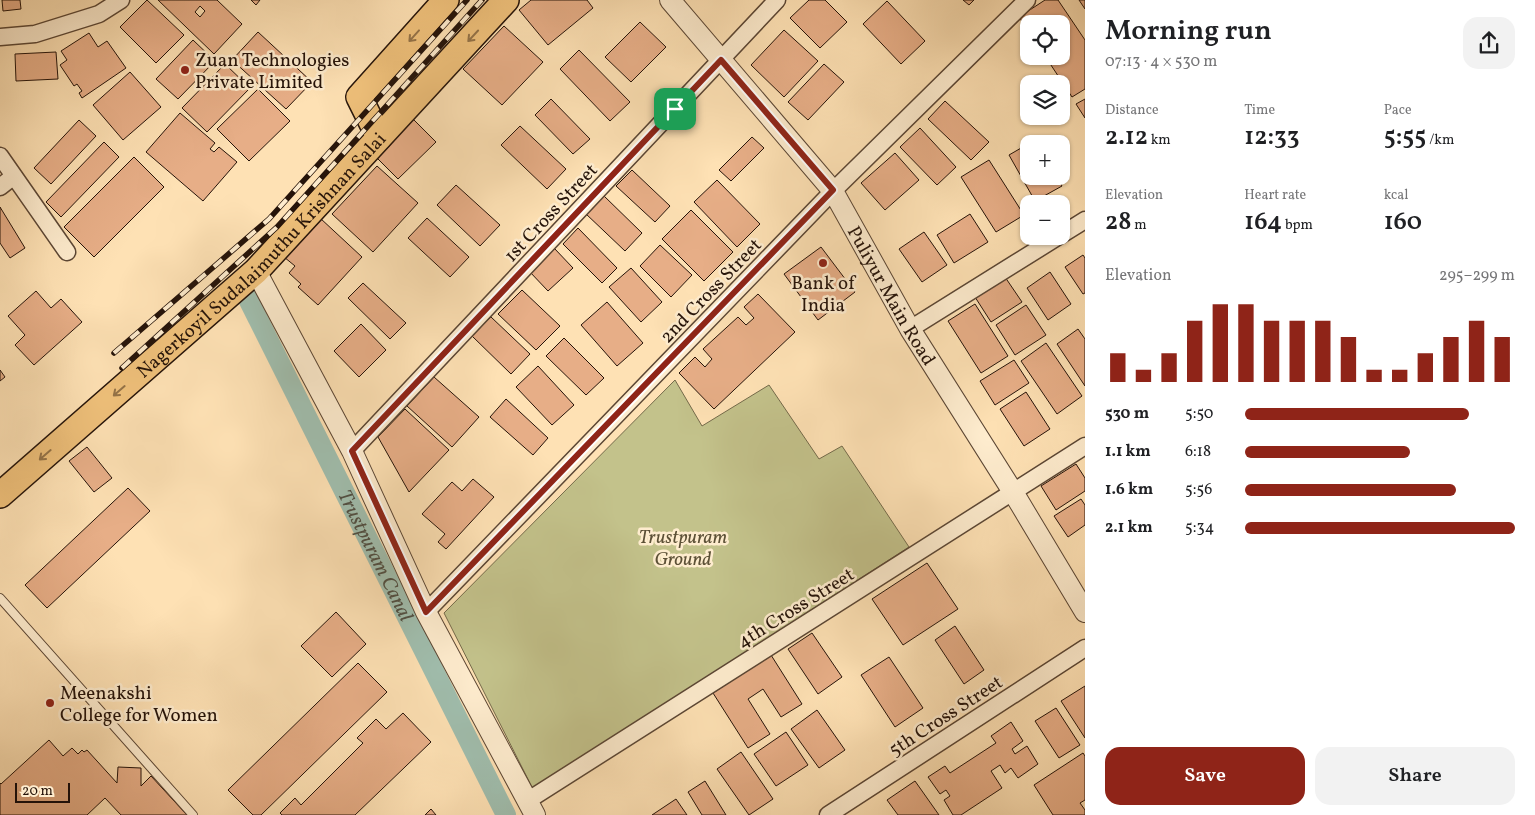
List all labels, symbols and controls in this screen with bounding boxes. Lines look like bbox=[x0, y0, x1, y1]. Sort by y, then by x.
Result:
text: Morning run bbox=[1105, 12, 1272, 51]
map controls bbox=[1020, 15, 1070, 245]
button: locate bbox=[1020, 15, 1070, 65]
button: share bbox=[1463, 17, 1515, 69]
one-way arrow bbox=[467, 29, 479, 42]
one-way arrow bbox=[408, 30, 420, 43]
place label: Zuan Technologies Private Limited bbox=[195, 48, 350, 96]
text: 07:13 · 4 × 530 m bbox=[1105, 51, 1217, 73]
marker: Zuan Technologies Private Limited bbox=[179, 64, 191, 76]
button: layers bbox=[1020, 75, 1070, 125]
pin bbox=[654, 88, 696, 130]
icon: arrive bbox=[661, 95, 689, 123]
text: Distance bbox=[1105, 101, 1159, 120]
text: Time bbox=[1244, 101, 1275, 120]
text: Pace bbox=[1384, 101, 1412, 120]
text: 2.12 bbox=[1105, 120, 1148, 155]
text: 12:33 bbox=[1244, 120, 1299, 155]
text: 5:55 bbox=[1384, 120, 1426, 155]
street label: Nagerkoyil Sudalaimuthu Krishnan Salai bbox=[132, 127, 393, 385]
text: km bbox=[1148, 131, 1171, 150]
text: /km bbox=[1426, 131, 1454, 150]
button: + bbox=[1020, 135, 1070, 185]
street label: 1st Cross Street bbox=[499, 158, 604, 268]
text: Elevation bbox=[1105, 186, 1163, 205]
text: Heart rate bbox=[1244, 186, 1306, 205]
text: kcal bbox=[1384, 186, 1409, 205]
button: − bbox=[1020, 195, 1070, 245]
text: 28 bbox=[1105, 205, 1131, 240]
text: 164 bbox=[1244, 205, 1282, 240]
text: 160 bbox=[1384, 205, 1422, 240]
text: m bbox=[1131, 216, 1147, 235]
text: bpm bbox=[1282, 216, 1313, 235]
street label: Puliyur Main Road bbox=[840, 222, 941, 371]
street label: 2nd Cross Street bbox=[655, 233, 768, 349]
marker: Bank of India bbox=[817, 257, 829, 269]
text: Elevation bbox=[1105, 265, 1172, 287]
text: 295–299 m bbox=[1439, 265, 1515, 287]
place label: Bank of India bbox=[791, 271, 856, 319]
one-way arrow bbox=[112, 385, 125, 396]
text: 530 m bbox=[1105, 403, 1149, 425]
text: 5:50 bbox=[1185, 403, 1213, 425]
text: 1.1 km bbox=[1105, 441, 1151, 463]
text: 6:18 bbox=[1185, 441, 1211, 463]
one-way arrow bbox=[39, 449, 52, 461]
text: 1.6 km bbox=[1105, 479, 1153, 501]
text: 5:56 bbox=[1185, 479, 1212, 501]
water label: Trustpuram Canal bbox=[330, 486, 419, 627]
text: 2.1 km bbox=[1105, 517, 1153, 539]
text: 5:34 bbox=[1185, 517, 1214, 539]
park label: Trustpuram Ground bbox=[639, 525, 727, 573]
street label: 4th Cross Street bbox=[733, 562, 860, 655]
street label: 5th Cross Street bbox=[884, 670, 1008, 763]
place label: Meenakshi College for Women bbox=[60, 681, 218, 729]
marker: Meenakshi College for Women bbox=[44, 697, 56, 709]
button: Save bbox=[1105, 747, 1305, 805]
button: Share bbox=[1315, 747, 1515, 805]
scale bar bbox=[15, 780, 70, 803]
text: 20 m bbox=[22, 782, 53, 801]

